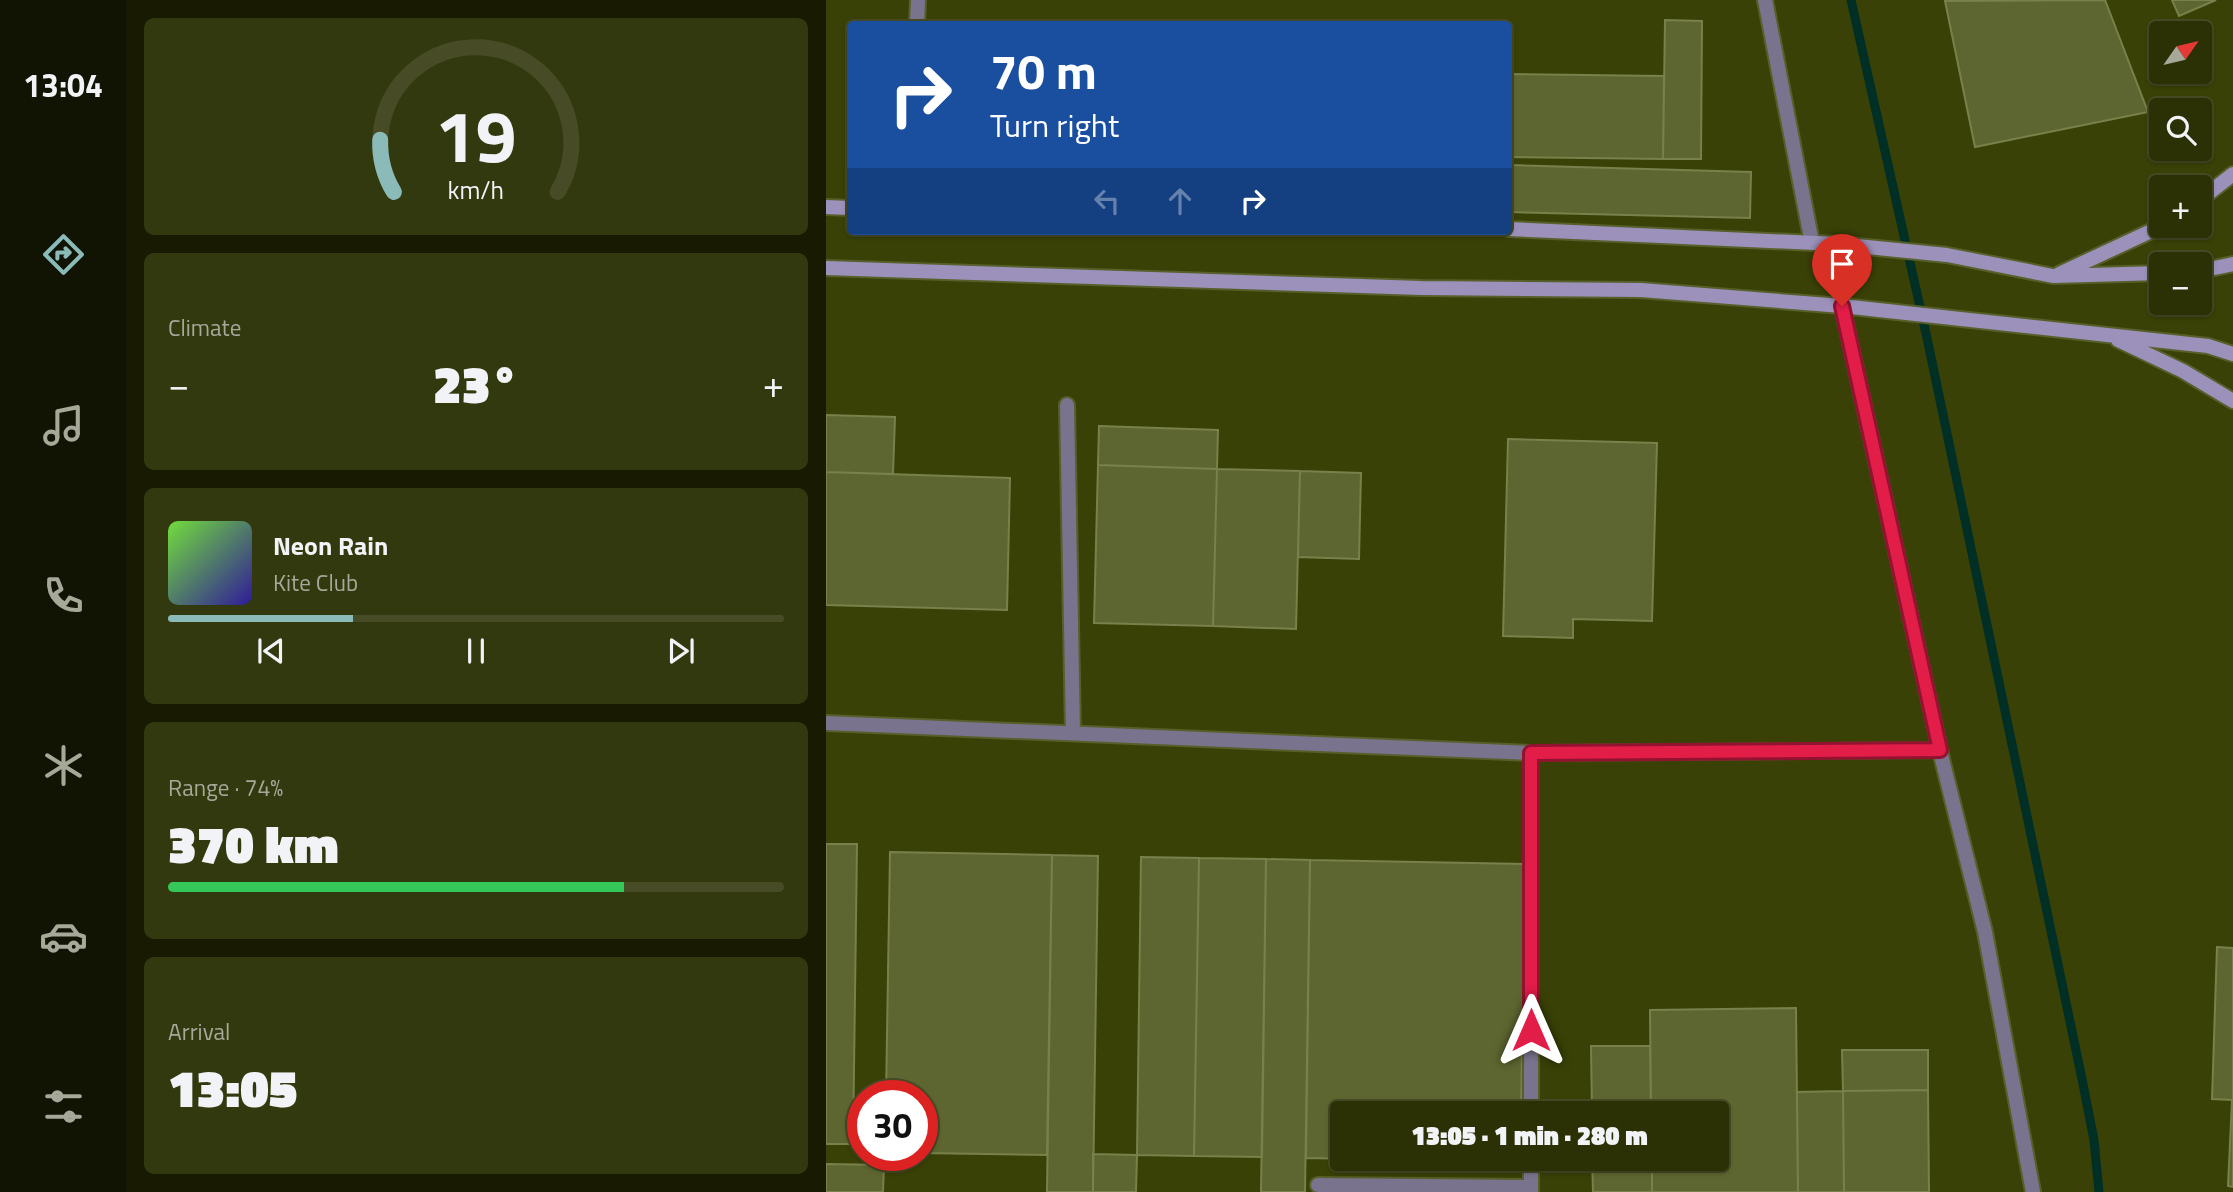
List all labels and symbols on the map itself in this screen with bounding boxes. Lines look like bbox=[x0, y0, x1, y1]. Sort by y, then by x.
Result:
north arrow bbox=[2149, 21, 2212, 84]
pin bbox=[1812, 234, 1872, 306]
position arrow bbox=[1494, 993, 1568, 1067]
speed limit sign: 30 bbox=[847, 1080, 938, 1171]

